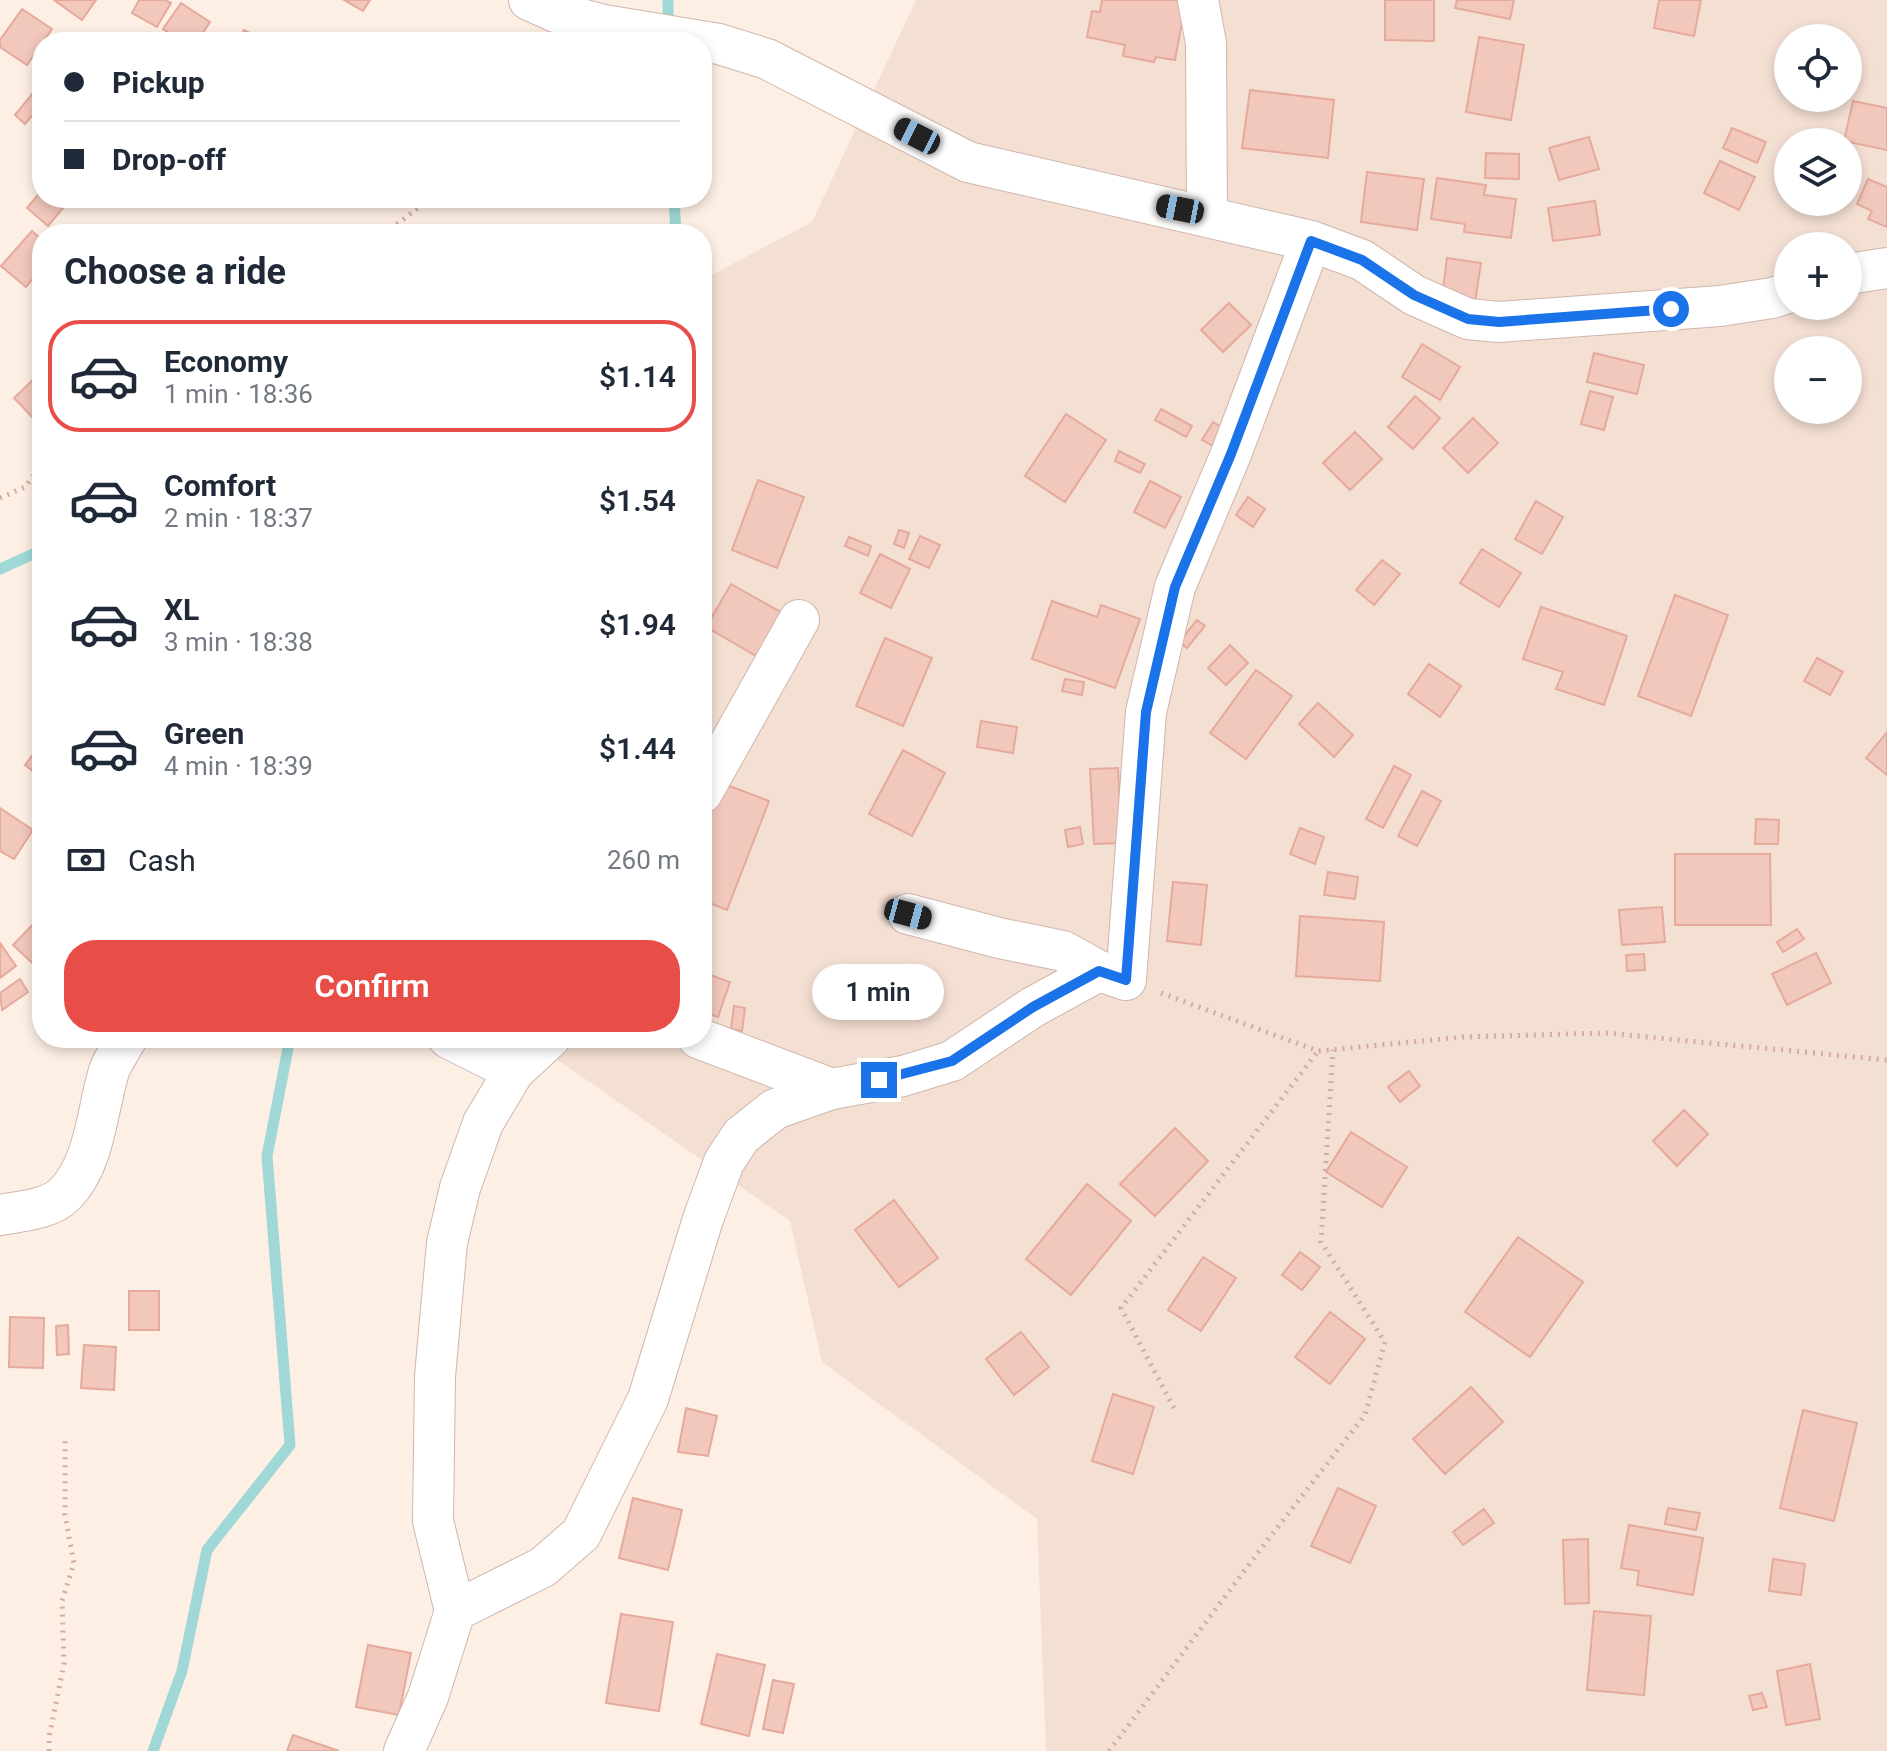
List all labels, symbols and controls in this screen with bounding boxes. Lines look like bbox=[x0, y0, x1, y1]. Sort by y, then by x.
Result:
map controls bbox=[1774, 24, 1862, 424]
button: locate bbox=[1774, 24, 1862, 112]
text: Pickup bbox=[112, 65, 205, 100]
car bbox=[890, 114, 944, 158]
button: layers bbox=[1774, 128, 1862, 216]
text: Drop-off bbox=[112, 142, 226, 177]
car bbox=[1154, 193, 1206, 225]
button: + bbox=[1774, 232, 1862, 320]
text: Choose a ride bbox=[64, 251, 286, 293]
route start bbox=[1653, 291, 1689, 327]
button: − bbox=[1774, 336, 1862, 424]
icon: car bbox=[68, 340, 140, 412]
text: Economy bbox=[164, 344, 288, 379]
text: $1.14 bbox=[599, 359, 676, 394]
text: 1 min · 18:36 bbox=[164, 379, 313, 409]
icon: car bbox=[68, 464, 140, 536]
text: Comfort bbox=[164, 468, 276, 503]
text: $1.54 bbox=[599, 483, 676, 518]
text: 2 min · 18:37 bbox=[164, 503, 313, 533]
icon: car bbox=[68, 588, 140, 660]
text: XL bbox=[164, 592, 199, 627]
text: $1.94 bbox=[599, 607, 676, 642]
text: 3 min · 18:38 bbox=[164, 627, 313, 657]
icon: car bbox=[68, 712, 140, 784]
text: Green bbox=[164, 716, 244, 751]
text: $1.44 bbox=[599, 731, 676, 766]
text: 4 min · 18:39 bbox=[164, 751, 313, 781]
icon: cash bbox=[64, 838, 108, 882]
text: Cash bbox=[128, 843, 196, 878]
text: 260 m bbox=[607, 845, 680, 875]
car bbox=[882, 896, 934, 932]
button: Confirm bbox=[64, 940, 680, 1032]
callout: 1 min bbox=[813, 964, 945, 1020]
text: 1 min bbox=[845, 977, 911, 1007]
route end bbox=[861, 1062, 897, 1098]

